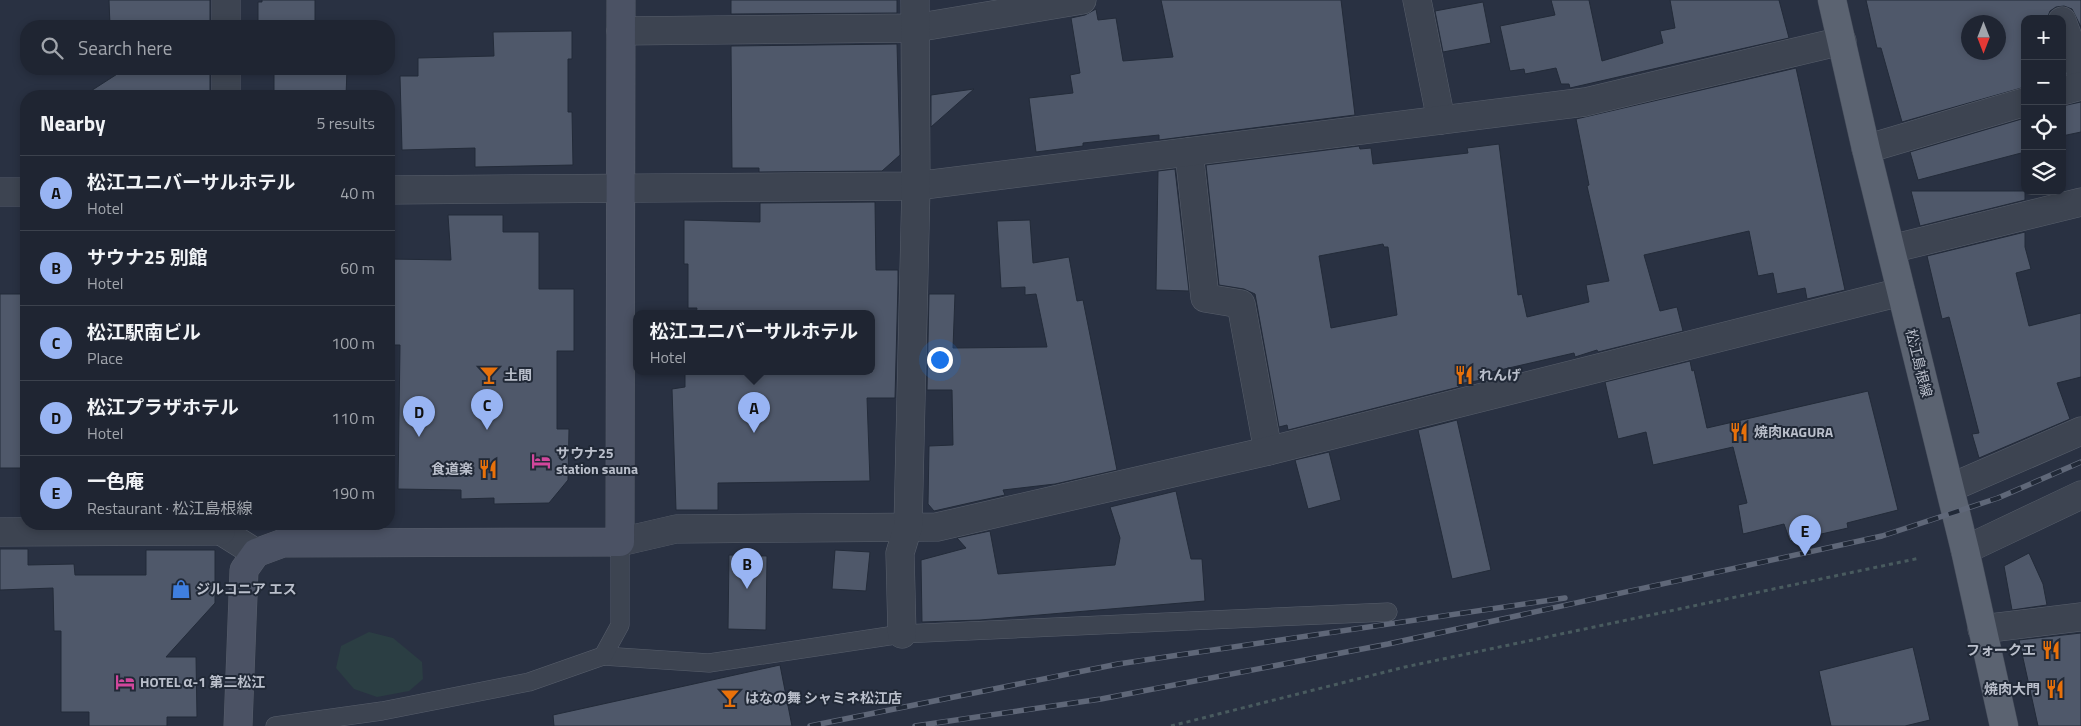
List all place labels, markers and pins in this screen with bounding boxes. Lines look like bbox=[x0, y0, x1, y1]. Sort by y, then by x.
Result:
bar icon: 土間 bbox=[478, 364, 500, 386]
place label: 土間 bbox=[504, 364, 532, 385]
restaurant icon: れんげ bbox=[1453, 364, 1475, 386]
place label: れんげ bbox=[1479, 364, 1521, 385]
pin: C bbox=[471, 389, 503, 430]
pin: A bbox=[738, 392, 770, 433]
pin: D bbox=[403, 396, 435, 437]
restaurant icon: 焼肉KAGURA bbox=[1728, 421, 1750, 443]
place label: 焼肉KAGURA bbox=[1754, 421, 1834, 442]
place label: サウナ25 station sauna bbox=[556, 442, 638, 479]
hotel icon: サウナ25 station sauna bbox=[530, 450, 552, 472]
place label: 食道楽 bbox=[431, 458, 473, 479]
restaurant icon: 食道楽 bbox=[477, 458, 499, 480]
pin: E bbox=[1789, 515, 1821, 556]
pin: B bbox=[731, 548, 763, 589]
shop icon: ジルコニア エス bbox=[170, 578, 192, 600]
place label: ジルコニア エス bbox=[196, 578, 297, 599]
place label: フォークエ bbox=[1966, 639, 2036, 660]
restaurant icon: フォークエ bbox=[2040, 639, 2062, 661]
hotel icon: HOTEL α-1 第二松江 bbox=[114, 671, 136, 693]
place label: HOTEL α-1 第二松江 bbox=[140, 671, 265, 692]
place label: 焼肉大門 bbox=[1984, 678, 2040, 699]
restaurant icon: 焼肉大門 bbox=[2044, 678, 2066, 700]
bar icon: はなの舞 シャミネ松江店 bbox=[719, 687, 741, 709]
place label: はなの舞 シャミネ松江店 bbox=[745, 687, 902, 708]

